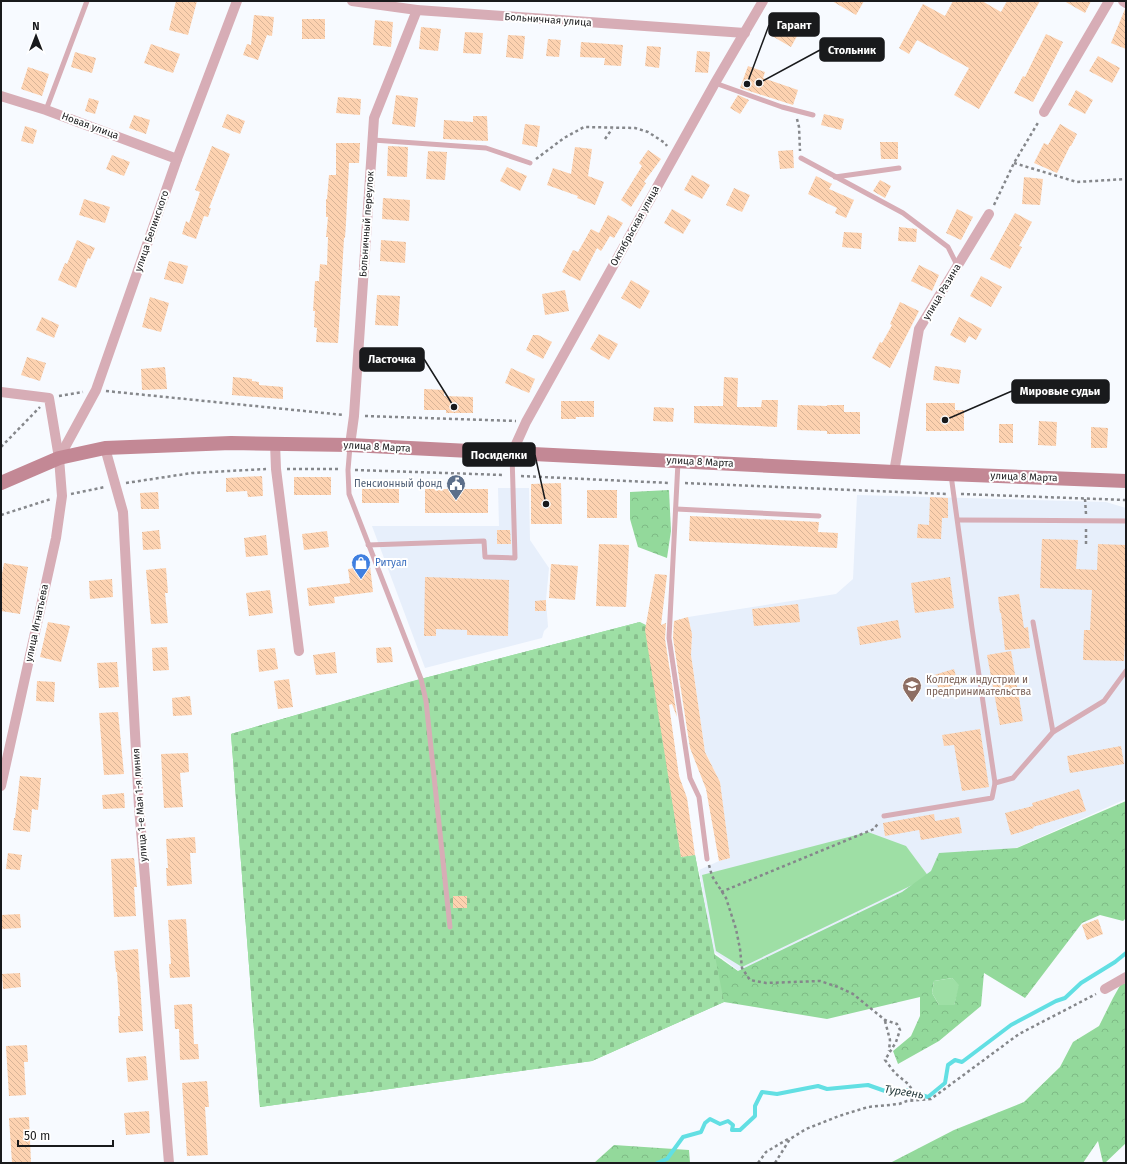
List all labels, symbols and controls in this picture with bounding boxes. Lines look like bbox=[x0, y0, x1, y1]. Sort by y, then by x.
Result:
street label: Больничная улица bbox=[504, 11, 592, 29]
callout: Гарант bbox=[769, 13, 819, 36]
north arrow bbox=[16, 16, 56, 56]
text: Гарант bbox=[777, 19, 812, 32]
text: N bbox=[32, 20, 40, 33]
callout: Стольник bbox=[820, 38, 884, 61]
text: Стольник bbox=[828, 44, 877, 57]
street label: Новая улица bbox=[60, 110, 120, 142]
street label: Больничный переулок bbox=[357, 170, 377, 277]
street label: Октябрьская улица bbox=[608, 184, 662, 268]
street label: улица Белинского bbox=[132, 189, 172, 273]
street label: улица Разина bbox=[920, 262, 964, 322]
callout: Ласточка bbox=[360, 348, 424, 371]
text: Ласточка bbox=[368, 353, 416, 366]
callout: Мировые судьи bbox=[1012, 380, 1109, 403]
text: Мировые судьи bbox=[1020, 385, 1100, 398]
street label: улица 8 Марта bbox=[343, 439, 411, 455]
callout: Посиделки bbox=[463, 443, 535, 466]
text: Посиделки bbox=[471, 449, 527, 462]
street label: улица 8 Марта bbox=[666, 454, 734, 470]
street label: улица 8 Марта bbox=[990, 470, 1058, 484]
public building icon: Пенсионный фонд bbox=[445, 473, 467, 501]
place label: Пенсионный фонд bbox=[354, 478, 442, 490]
shop icon: Ритуал bbox=[350, 552, 372, 580]
place label: Ритуал bbox=[375, 557, 407, 569]
street label: улица Игнатьева bbox=[23, 583, 51, 663]
place label: Колледж индустрии и предпринимательства bbox=[926, 674, 1031, 698]
school or university icon: Колледж индустрии и предпринимательства bbox=[901, 675, 923, 703]
street label: улица 1-е Мая 1-я линия bbox=[130, 748, 150, 862]
water label: Тургень bbox=[883, 1082, 925, 1102]
scale bar bbox=[18, 1122, 113, 1148]
text: 50 m bbox=[24, 1129, 50, 1143]

